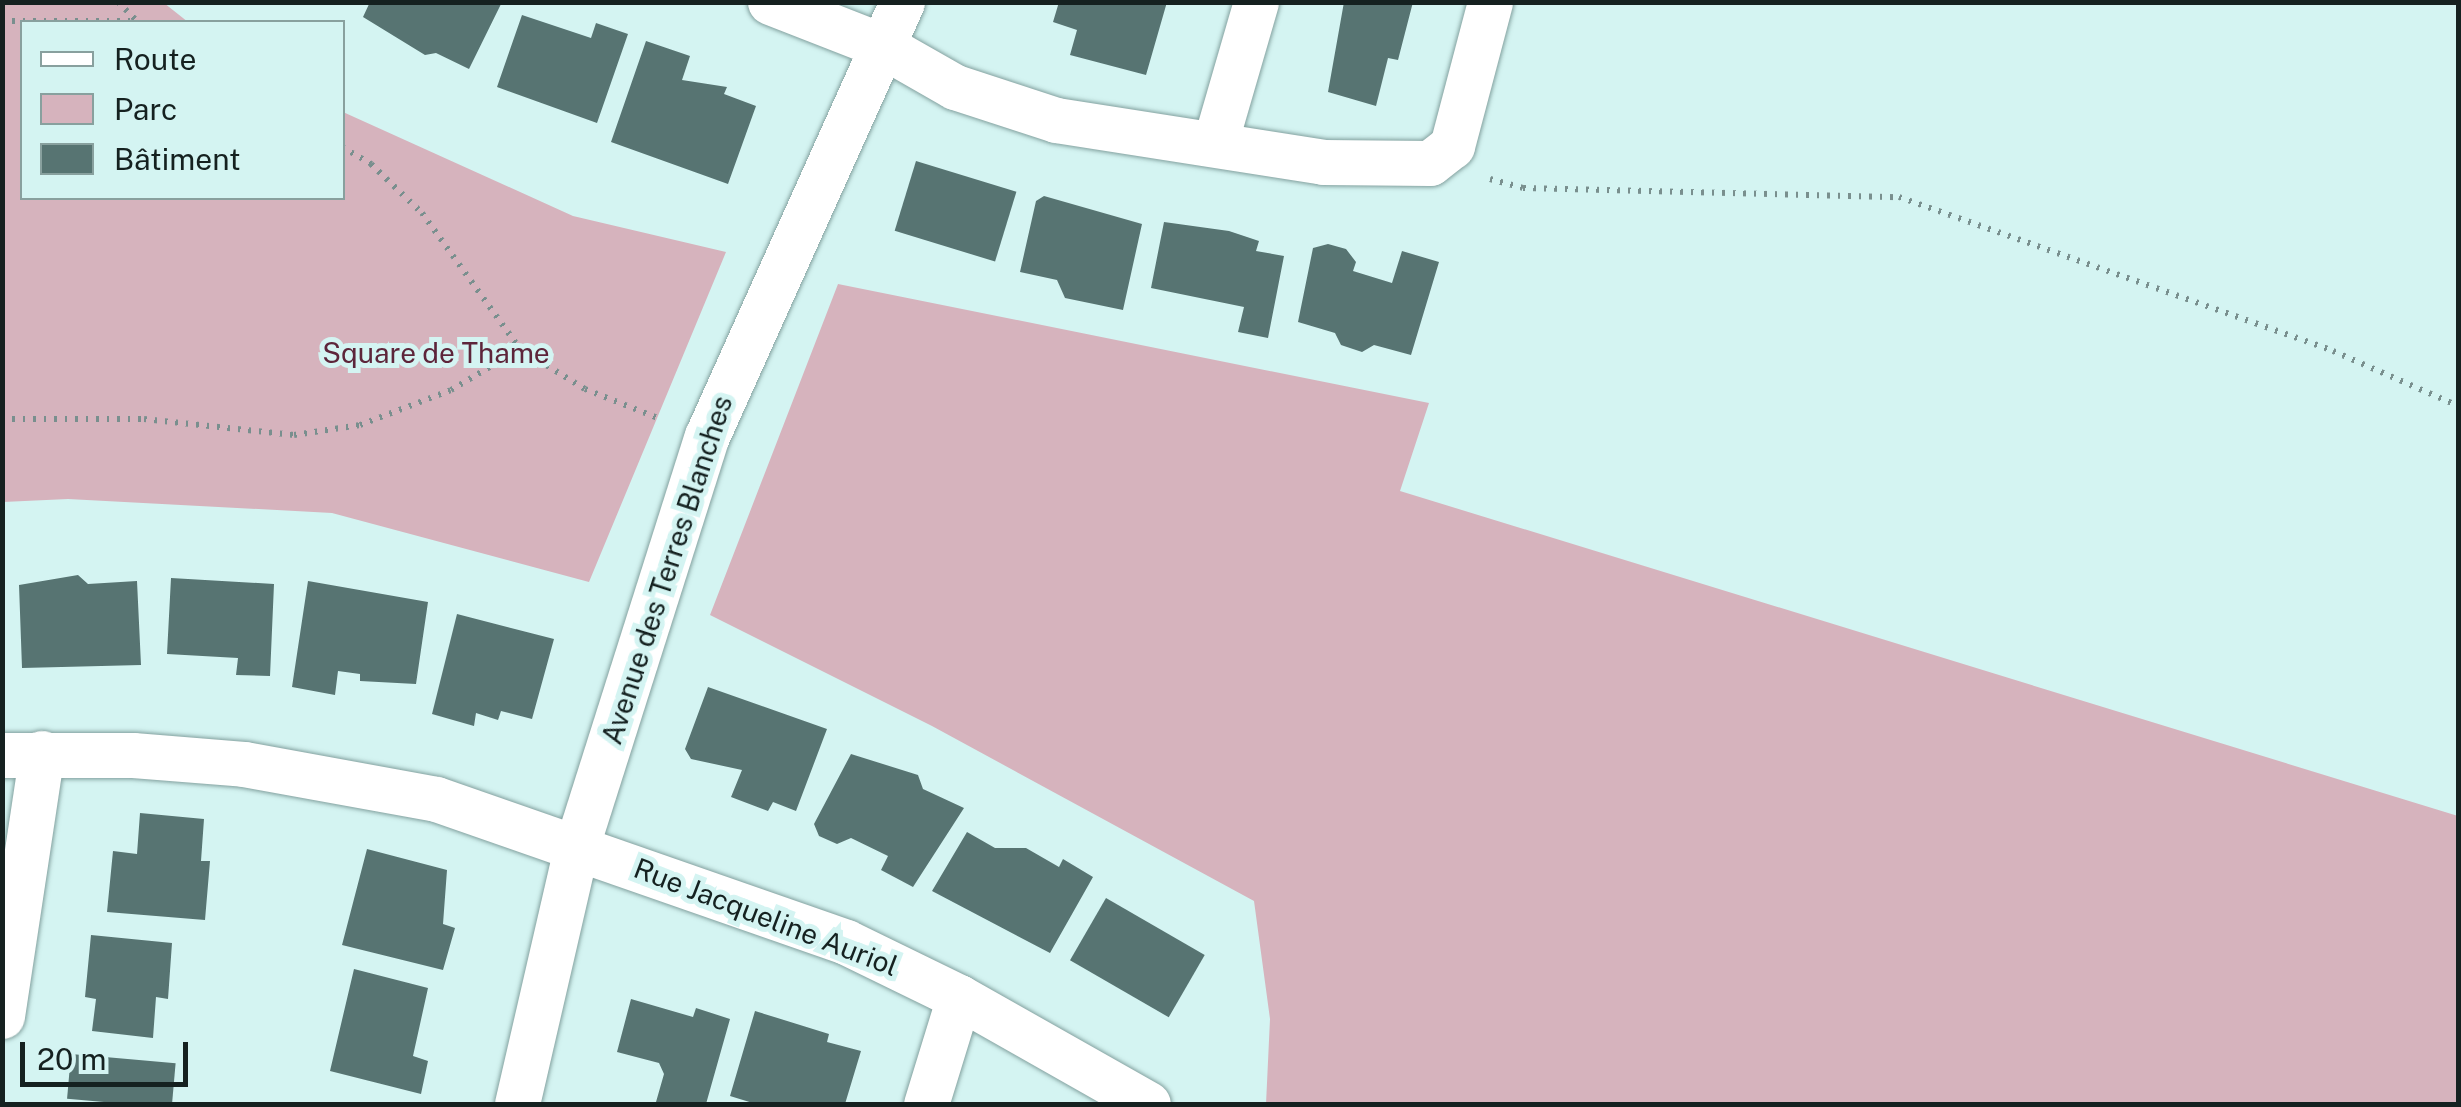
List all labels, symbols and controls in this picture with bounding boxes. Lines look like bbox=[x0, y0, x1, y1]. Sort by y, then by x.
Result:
legend bbox=[20, 20, 345, 200]
text: Route bbox=[114, 41, 196, 77]
text: Parc bbox=[114, 91, 177, 127]
text: Bâtiment bbox=[114, 141, 241, 177]
park label: Square de Thame bbox=[322, 336, 550, 370]
street label: Avenue des Terres Blanches bbox=[595, 391, 739, 749]
street label: Rue Jacqueline Auriol bbox=[629, 851, 903, 983]
scale bar bbox=[25, 1022, 192, 1084]
text: 20 m bbox=[37, 1041, 106, 1077]

